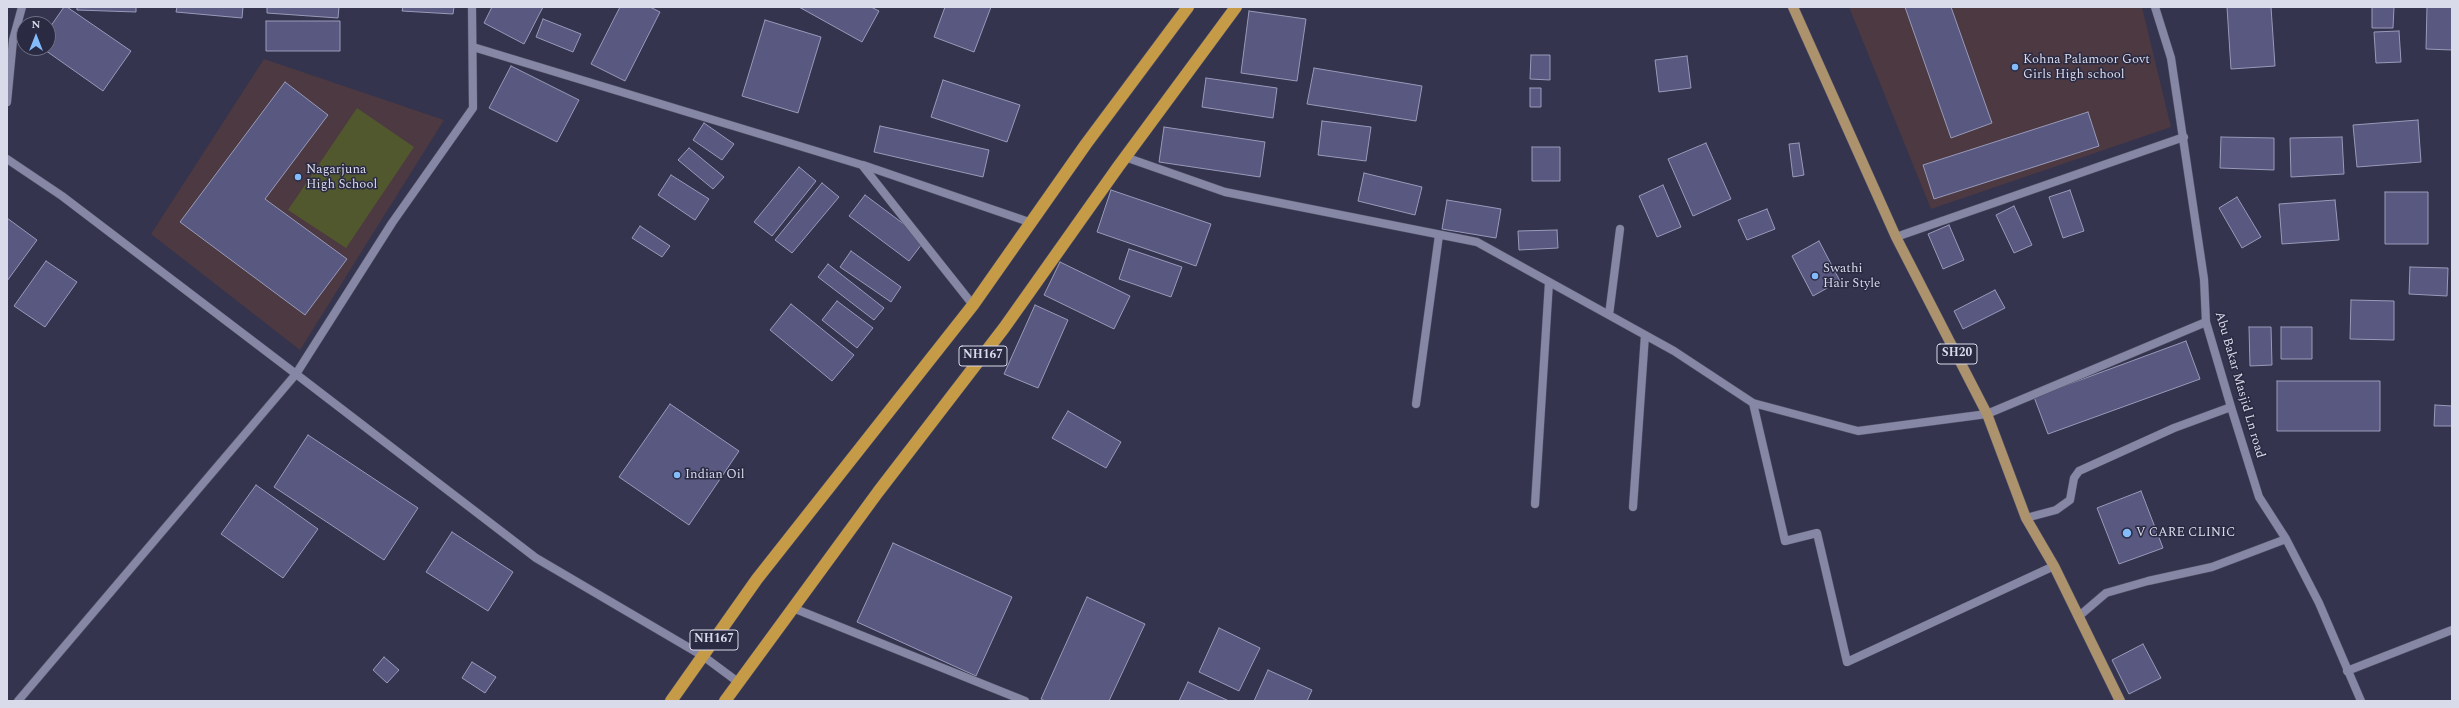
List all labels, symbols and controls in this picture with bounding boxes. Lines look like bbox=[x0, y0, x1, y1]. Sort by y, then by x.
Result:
north arrow bbox=[16, 16, 56, 56]
text: N bbox=[32, 16, 40, 33]
place label: Kohna Palamoor Govt Girls High school bbox=[2023, 52, 2150, 83]
marker: Kohna Palamoor Govt Girls High school bbox=[2010, 62, 2020, 72]
place label: Nagarjuna High School bbox=[306, 162, 377, 193]
marker: Nagarjuna High School bbox=[293, 172, 303, 182]
place label: Swathi Hair Style bbox=[1823, 261, 1880, 292]
marker: Swathi Hair Style bbox=[1810, 271, 1820, 281]
street label: Abu Bakar Masjid Ln road bbox=[2211, 310, 2267, 460]
road number: SH20 bbox=[1937, 344, 1977, 364]
road number: NH167 bbox=[959, 346, 1007, 366]
place label: Indian Oil bbox=[685, 467, 745, 483]
marker: Indian Oil bbox=[672, 470, 682, 480]
place label: V CARE CLINIC bbox=[2136, 525, 2235, 541]
marker: V CARE CLINIC bbox=[2121, 527, 2133, 539]
road number: NH167 bbox=[690, 630, 738, 650]

